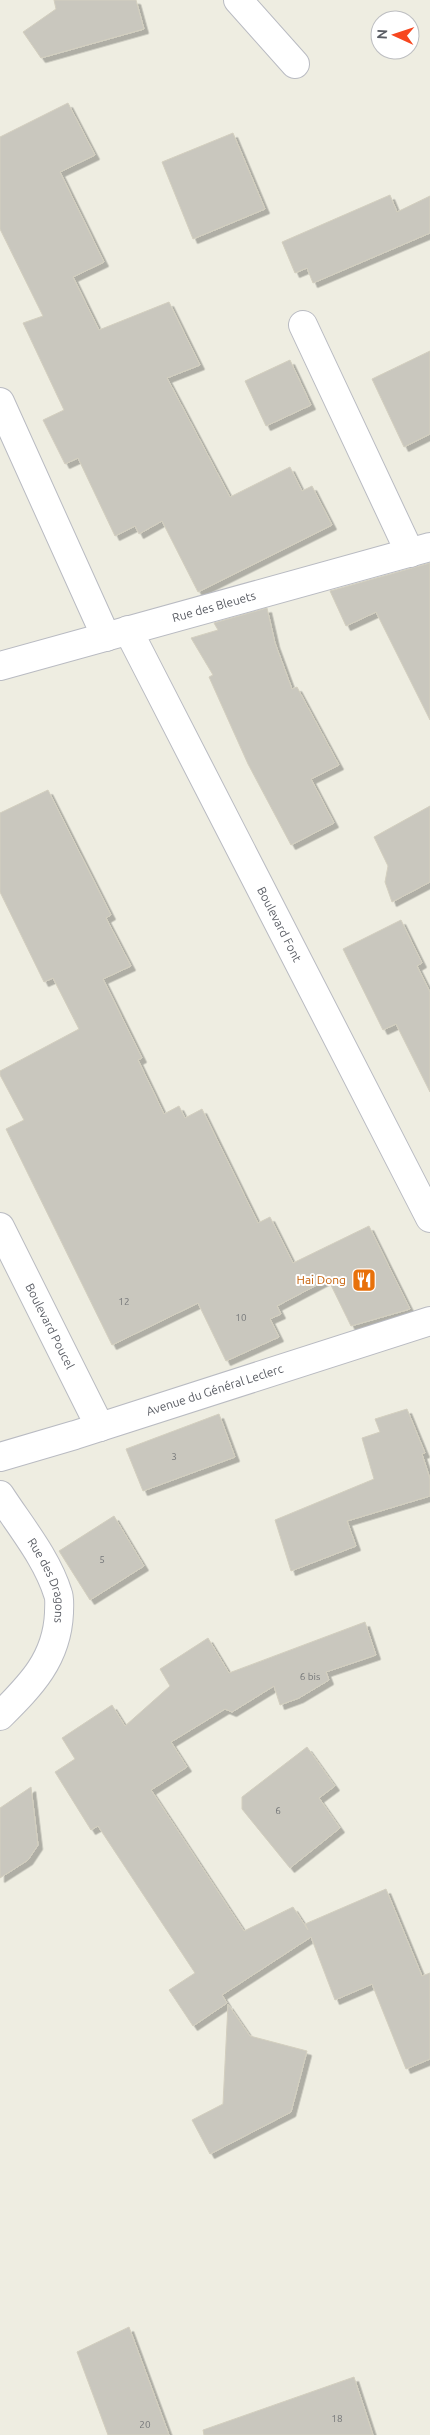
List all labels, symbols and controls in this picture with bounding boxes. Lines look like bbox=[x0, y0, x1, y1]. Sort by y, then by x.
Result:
north arrow bbox=[370, 10, 420, 60]
text: N bbox=[374, 29, 390, 40]
street label: Rue des Bleuets bbox=[171, 589, 257, 624]
street label: Boulevard Font bbox=[255, 885, 304, 964]
restaurant icon: Hai Dong bbox=[351, 1267, 377, 1293]
place label: Hai Dong bbox=[297, 1273, 346, 1286]
street label: Boulevard Poucel bbox=[23, 1281, 77, 1371]
house number: 12 bbox=[118, 1296, 130, 1307]
house number: 10 bbox=[235, 1312, 247, 1323]
street label: Avenue du Général Leclerc bbox=[145, 1361, 285, 1418]
house number: 3 bbox=[171, 1451, 177, 1462]
street label: Rue des Dragons bbox=[25, 1536, 66, 1624]
house number: 5 bbox=[99, 1554, 105, 1565]
house number: 6 bis bbox=[300, 1671, 320, 1682]
house number: 6 bbox=[275, 1805, 281, 1816]
house number: 18 bbox=[331, 2413, 343, 2424]
house number: 20 bbox=[139, 2419, 151, 2430]

